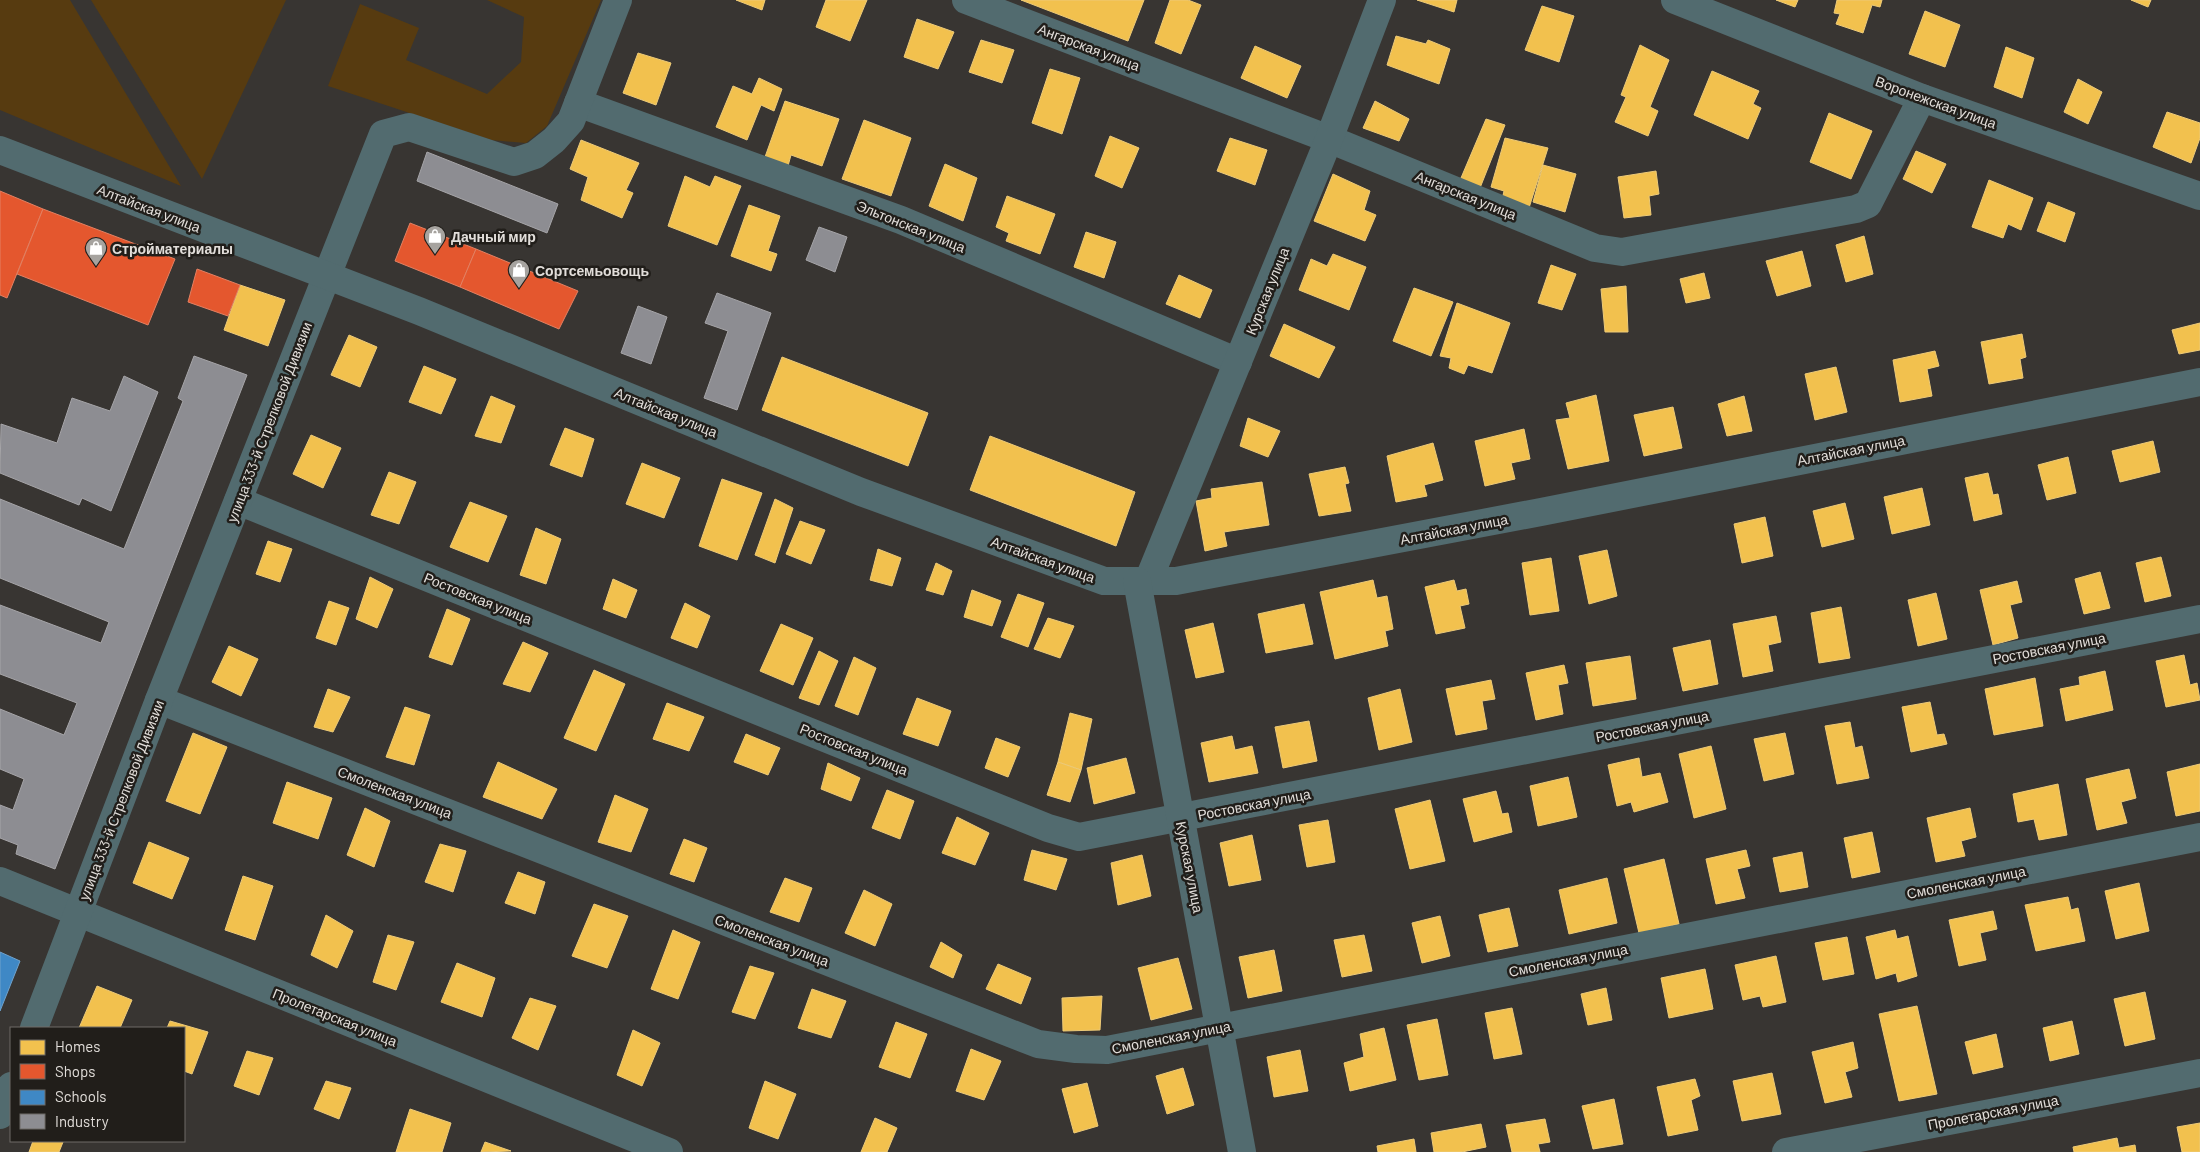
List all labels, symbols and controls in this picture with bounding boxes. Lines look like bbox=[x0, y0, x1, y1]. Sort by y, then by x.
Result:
street label: Ангарская улица bbox=[1036, 20, 1142, 74]
street label: Воронежская улица bbox=[1873, 72, 1999, 132]
street label: Ангарская улица bbox=[1413, 167, 1519, 223]
street label: Алтайская улица bbox=[95, 180, 203, 236]
street label: Эльтонская улица bbox=[854, 196, 968, 256]
shop icon: Дачный мир bbox=[423, 224, 447, 255]
place label: Дачный мир bbox=[451, 228, 536, 245]
shop icon: Стройматериалы bbox=[84, 236, 108, 267]
place label: Стройматериалы bbox=[112, 240, 233, 257]
street label: Курская улица bbox=[1242, 245, 1292, 337]
shop icon: Сортсемьовощь bbox=[507, 258, 531, 289]
place label: Сортсемьовощь bbox=[535, 262, 649, 279]
street label: улица 333-й Стрелковой Дивизии bbox=[223, 319, 315, 525]
street label: Алтайская улица bbox=[612, 384, 720, 440]
street label: Алтайская улица bbox=[1796, 431, 1907, 469]
street label: Алтайская улица bbox=[1399, 510, 1510, 548]
street label: Алтайская улица bbox=[989, 532, 1098, 586]
street label: Ростовская улица bbox=[422, 569, 535, 627]
street label: Ростовская улица bbox=[1991, 629, 2107, 667]
street label: улица 333-й Стрелковой Дивизии bbox=[75, 697, 167, 903]
street label: Ростовская улица bbox=[1594, 707, 1710, 745]
street label: Ростовская улица bbox=[798, 720, 911, 778]
street label: Смоленская улица bbox=[335, 762, 455, 822]
street label: Ростовская улица bbox=[1196, 785, 1312, 823]
street label: Курская улица bbox=[1173, 820, 1207, 914]
street label: Смоленская улица bbox=[1905, 862, 2027, 902]
street label: Смоленская улица bbox=[712, 910, 832, 970]
street label: Смоленская улица bbox=[1507, 940, 1629, 980]
street label: Пролетарская улица bbox=[270, 984, 400, 1050]
street label: Смоленская улица bbox=[1110, 1017, 1232, 1057]
legend bbox=[10, 1027, 185, 1142]
text: Homes bbox=[55, 1037, 100, 1055]
text: Shops bbox=[55, 1062, 95, 1080]
text: Schools bbox=[55, 1087, 107, 1105]
street label: Пролетарская улица bbox=[1926, 1091, 2060, 1133]
text: Industry bbox=[55, 1112, 109, 1130]

